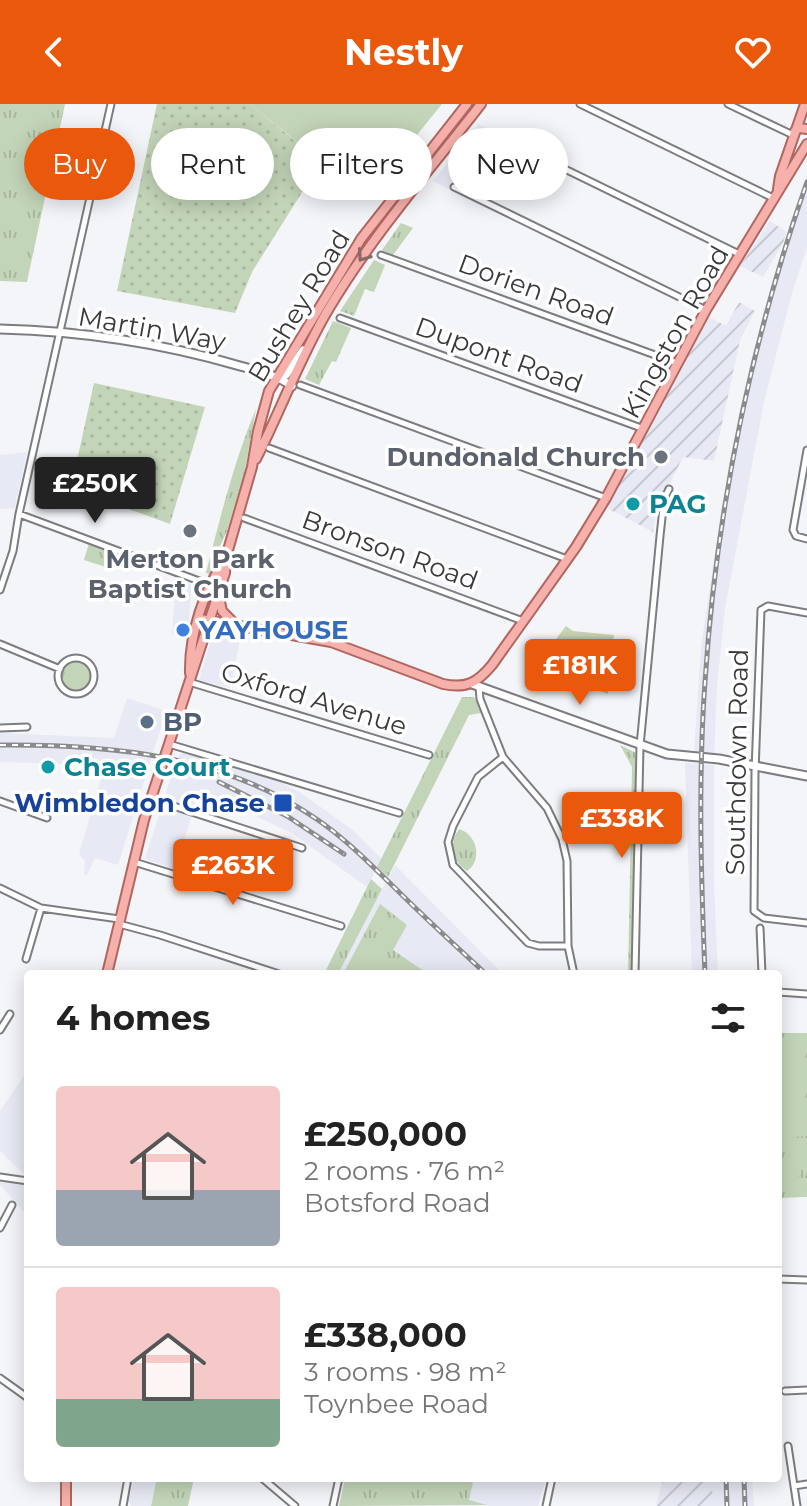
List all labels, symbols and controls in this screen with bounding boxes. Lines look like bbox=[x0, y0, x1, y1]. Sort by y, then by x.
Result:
icon: back bbox=[32, 30, 76, 74]
text: Nestly bbox=[344, 30, 463, 74]
icon: heart bbox=[731, 30, 775, 74]
chip: Buy bbox=[24, 128, 135, 200]
chip: Rent bbox=[151, 128, 274, 200]
chip: Filters bbox=[290, 128, 432, 200]
chip: New bbox=[448, 128, 568, 200]
street label: Bushey Road bbox=[241, 224, 357, 388]
street label: Kingston Road bbox=[614, 240, 736, 424]
street label: Dorien Road bbox=[454, 247, 618, 333]
one-way arrow bbox=[358, 248, 373, 262]
street label: Martin Way bbox=[76, 300, 229, 358]
street label: Dupont Road bbox=[411, 310, 587, 400]
place label: Dundonald Church bbox=[387, 441, 645, 473]
marker: Dundonald Church bbox=[652, 448, 670, 466]
pin: £250K bbox=[39, 457, 151, 525]
text: £250K bbox=[53, 467, 137, 499]
place label: PAG bbox=[649, 488, 707, 520]
marker: PAG bbox=[624, 495, 642, 513]
street label: Bronson Road bbox=[298, 503, 482, 597]
marker: Merton Park Baptist Church bbox=[181, 522, 199, 540]
place label: Merton Park Baptist Church bbox=[88, 543, 292, 605]
place label: YAYHOUSE bbox=[198, 614, 349, 646]
marker: YAYHOUSE bbox=[174, 621, 192, 639]
pin: £181K bbox=[524, 639, 636, 707]
street label: Southdown Road bbox=[719, 648, 755, 876]
text: £181K bbox=[543, 649, 617, 681]
street label: Oxford Avenue bbox=[217, 655, 411, 743]
place label: BP bbox=[163, 706, 202, 738]
marker: BP bbox=[138, 713, 156, 731]
place label: Chase Court bbox=[64, 751, 231, 783]
marker: Chase Court bbox=[39, 758, 57, 776]
place label: Wimbledon Chase bbox=[14, 787, 265, 819]
marker: Wimbledon Chase bbox=[272, 792, 294, 814]
pin: £338K bbox=[566, 792, 678, 860]
text: £338K bbox=[580, 802, 664, 834]
pin: £263K bbox=[177, 839, 289, 907]
text: £263K bbox=[191, 849, 275, 881]
icon: filters bbox=[706, 996, 750, 1040]
text: 4 homes bbox=[56, 997, 210, 1039]
text: £250,000 bbox=[304, 1113, 467, 1155]
icon: home bbox=[120, 1118, 216, 1214]
text: 2 rooms · 76 m² bbox=[304, 1155, 505, 1187]
text: Botsford Road bbox=[304, 1187, 491, 1219]
text: £338,000 bbox=[304, 1314, 467, 1356]
icon: home bbox=[120, 1319, 216, 1415]
text: 3 rooms · 98 m² bbox=[304, 1356, 507, 1388]
text: Toynbee Road bbox=[304, 1388, 489, 1420]

